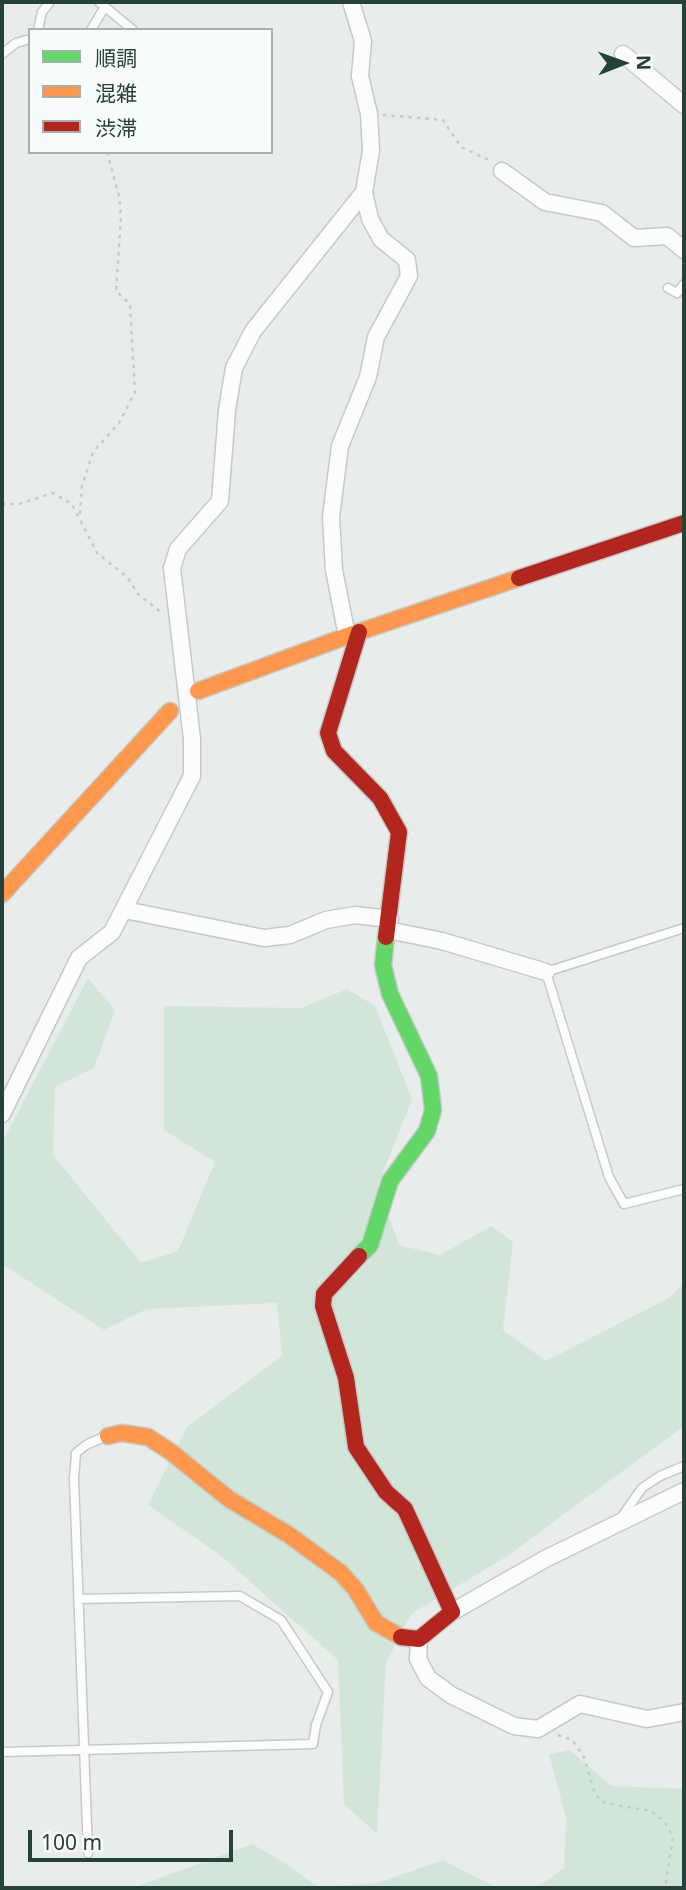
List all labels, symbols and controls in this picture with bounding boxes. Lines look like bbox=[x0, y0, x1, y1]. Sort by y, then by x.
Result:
legend bbox=[28, 28, 273, 154]
north arrow bbox=[588, 28, 658, 98]
text: 順調 bbox=[95, 44, 137, 72]
text: N bbox=[631, 55, 657, 71]
text: 混雑 bbox=[95, 79, 137, 107]
text: 渋滞 bbox=[95, 114, 137, 142]
scale bar bbox=[32, 1816, 236, 1860]
text: 100 m bbox=[41, 1828, 102, 1856]

